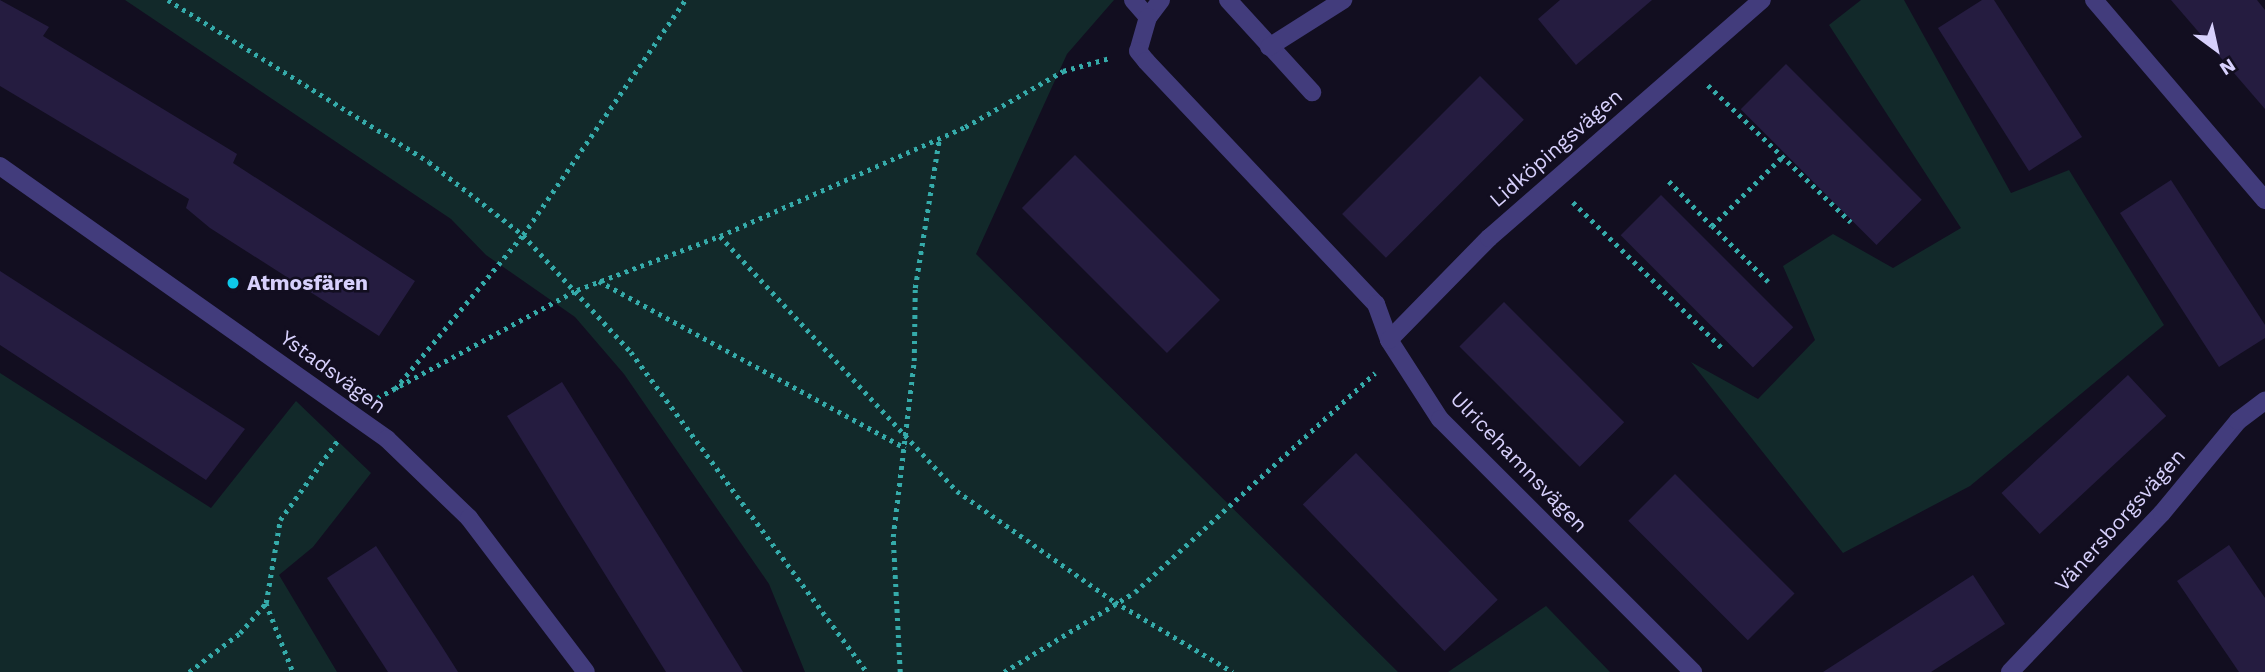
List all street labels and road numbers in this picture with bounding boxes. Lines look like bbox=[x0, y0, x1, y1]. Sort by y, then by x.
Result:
street label: Lidköpingsvägen bbox=[1484, 83, 1628, 213]
street label: Ystadsvägen bbox=[275, 325, 391, 419]
street label: Ulricehamnsvägen bbox=[1445, 386, 1593, 538]
street label: Vänersborgsvägen bbox=[2049, 444, 2191, 596]

